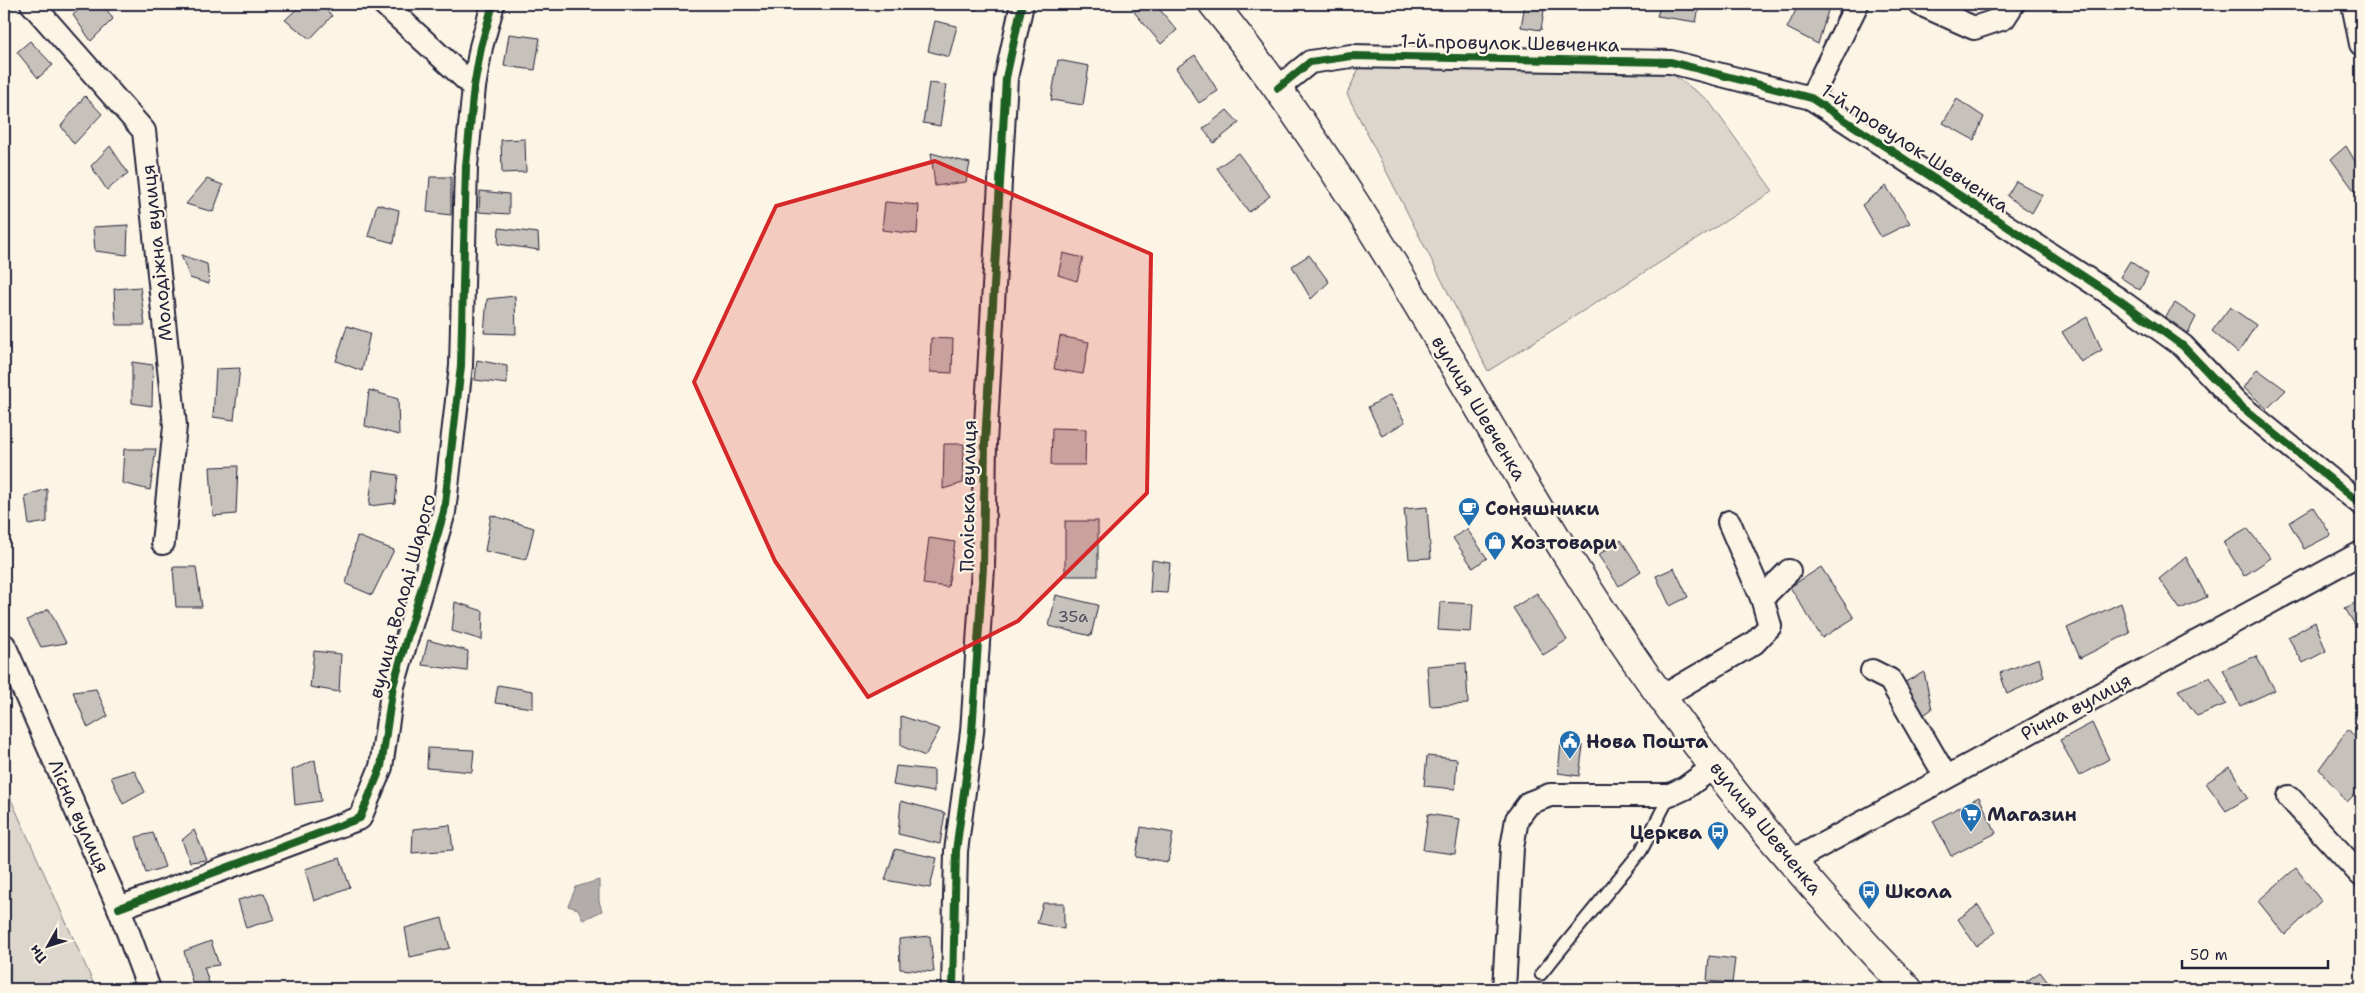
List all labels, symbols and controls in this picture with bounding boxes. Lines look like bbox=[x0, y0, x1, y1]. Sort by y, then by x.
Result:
street label: 1-й провулок Шевченка bbox=[1400, 29, 1620, 57]
street label: 1-й провулок Шевченка bbox=[1816, 78, 2014, 218]
street label: Молодіжна вулиця bbox=[135, 163, 179, 343]
street label: вулиця Шевченка bbox=[1426, 331, 1532, 485]
street label: Поліська вулиця bbox=[954, 420, 982, 572]
street label: вулиця Володі Шарого bbox=[363, 491, 441, 701]
cafe icon: Соняшники bbox=[1457, 496, 1481, 527]
place label: Соняшники bbox=[1485, 496, 1599, 521]
shop icon: Хозтовари bbox=[1483, 530, 1507, 561]
place label: Хозтовари bbox=[1511, 530, 1617, 555]
house number: 35а bbox=[1058, 606, 1088, 627]
street label: Річна вулиця bbox=[2016, 667, 2136, 747]
public building icon: Нова Пошта bbox=[1558, 729, 1582, 760]
place label: Нова Пошта bbox=[1586, 729, 1708, 754]
street label: Лісна вулиця bbox=[43, 755, 115, 877]
street label: вулиця Шевченка bbox=[1704, 756, 1828, 900]
supermarket icon: Магазин bbox=[1959, 802, 1983, 833]
place label: Магазин bbox=[1987, 802, 2077, 827]
place label: Церква bbox=[1630, 820, 1702, 845]
bus stop icon: Церква bbox=[1706, 820, 1730, 851]
bus stop icon: Школа bbox=[1857, 879, 1881, 910]
place label: Школа bbox=[1885, 879, 1952, 904]
north arrow bbox=[22, 920, 72, 970]
scale bar bbox=[2182, 938, 2329, 970]
text: Пн bbox=[25, 941, 51, 967]
text: 50 m bbox=[2190, 945, 2228, 965]

